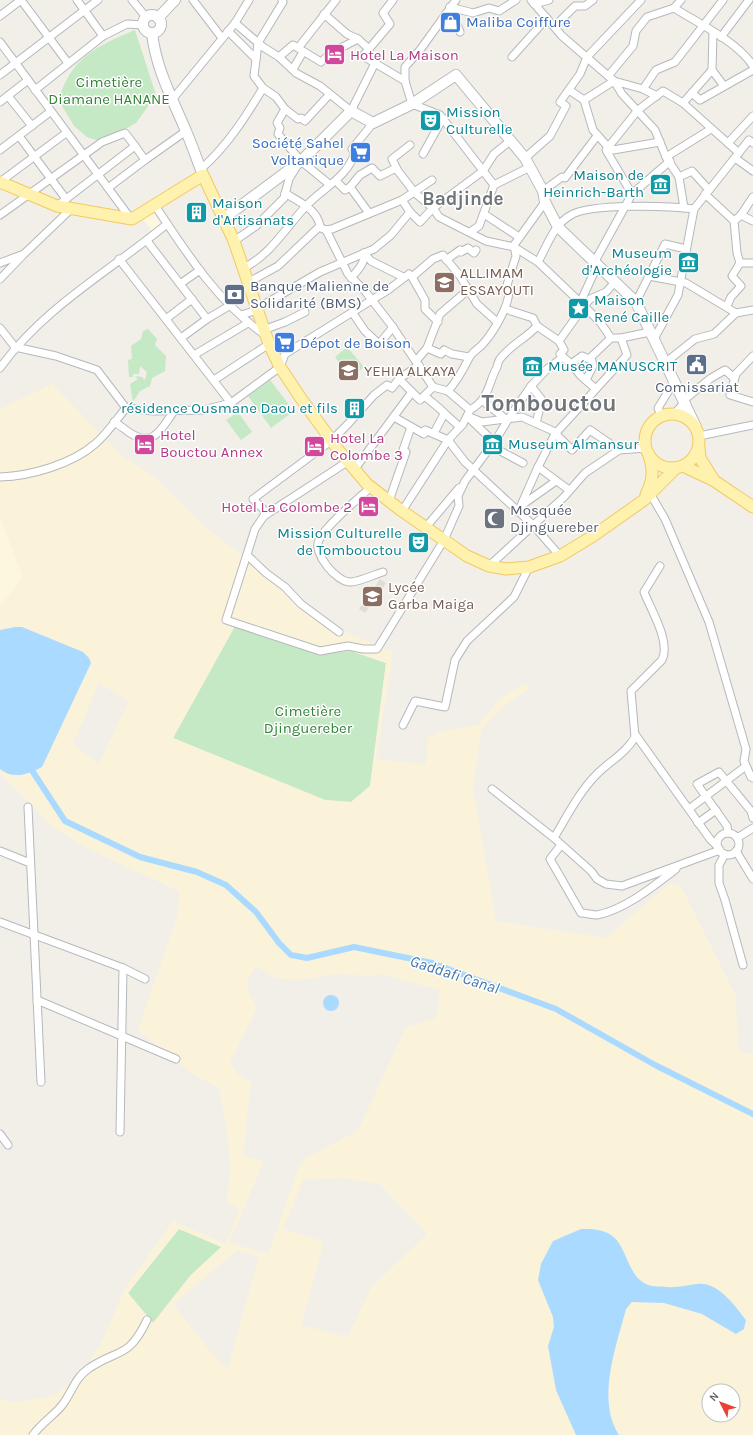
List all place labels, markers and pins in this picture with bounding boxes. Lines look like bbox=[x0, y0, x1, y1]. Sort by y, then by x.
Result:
shop icon: Maliba Coiffure bbox=[437, 9, 463, 35]
place label: Maliba Coiffure bbox=[466, 13, 571, 31]
hotel icon: Hotel La Maison bbox=[321, 42, 347, 68]
place label: Hotel La Maison bbox=[350, 46, 459, 64]
place label: Mission Culturelle bbox=[446, 103, 512, 138]
theatre icon: Mission Culturelle bbox=[417, 108, 443, 134]
place label: Société Sahel Voltanique bbox=[252, 134, 344, 169]
supermarket icon: Société Sahel Voltanique bbox=[347, 139, 373, 165]
place label: Maison de Heinrich-Barth bbox=[543, 166, 644, 201]
museum icon: Maison de Heinrich-Barth bbox=[647, 171, 673, 197]
place label: Maison d'Artisanats bbox=[212, 194, 294, 229]
building icon: Maison d'Artisanats bbox=[183, 199, 209, 225]
place label: Museum d'Archéologie bbox=[581, 244, 672, 279]
museum icon: Museum d'Archéologie bbox=[675, 249, 701, 275]
place label: ALL.IMAM ESSAYOUTI bbox=[460, 264, 534, 299]
school or university icon: ALL.IMAM ESSAYOUTI bbox=[431, 269, 457, 295]
place label: Banque Malienne de Solidarité (BMS) bbox=[250, 277, 389, 312]
bank icon: Banque Malienne de Solidarité (BMS) bbox=[222, 282, 248, 308]
place label: Maison René Caille bbox=[594, 291, 669, 326]
place icon: Maison René Caille bbox=[565, 296, 591, 322]
supermarket icon: Dépot de Boison bbox=[272, 330, 298, 356]
place label: Dépot de Boison bbox=[300, 334, 411, 352]
public building icon: Comissariat bbox=[684, 351, 710, 377]
museum icon: Musée MANUSCRIT bbox=[519, 353, 545, 379]
place label: Musée MANUSCRIT bbox=[548, 357, 678, 375]
school or university icon: YEHIA ALKAYA bbox=[335, 358, 361, 384]
place label: YEHIA ALKAYA bbox=[364, 362, 456, 380]
place label: Comissariat bbox=[655, 378, 739, 396]
building icon: résidence Ousmane Daou et fils bbox=[341, 395, 367, 421]
place label: résidence Ousmane Daou et fils bbox=[121, 399, 338, 417]
place label: Hotel Bouctou Annex bbox=[160, 426, 263, 461]
place label: Hotel La Colombe 3 bbox=[330, 429, 403, 464]
hotel icon: Hotel Bouctou Annex bbox=[132, 431, 158, 457]
museum icon: Museum Almansur bbox=[479, 431, 505, 457]
hotel icon: Hotel La Colombe 3 bbox=[302, 434, 328, 460]
place label: Museum Almansur bbox=[508, 435, 639, 453]
hotel icon: Hotel La Colombe 2 bbox=[355, 494, 381, 520]
place label: Hotel La Colombe 2 bbox=[221, 498, 352, 516]
place label: Mosquée Djinguereber bbox=[510, 501, 599, 536]
mosque icon: Mosquée Djinguereber bbox=[482, 506, 508, 532]
place label: Mission Culturelle de Tombouctou bbox=[277, 524, 402, 559]
theatre icon: Mission Culturelle de Tombouctou bbox=[405, 529, 431, 555]
place label: Lycée Garba Maiga bbox=[388, 578, 474, 613]
school or university icon: Lycée Garba Maiga bbox=[359, 583, 385, 609]

